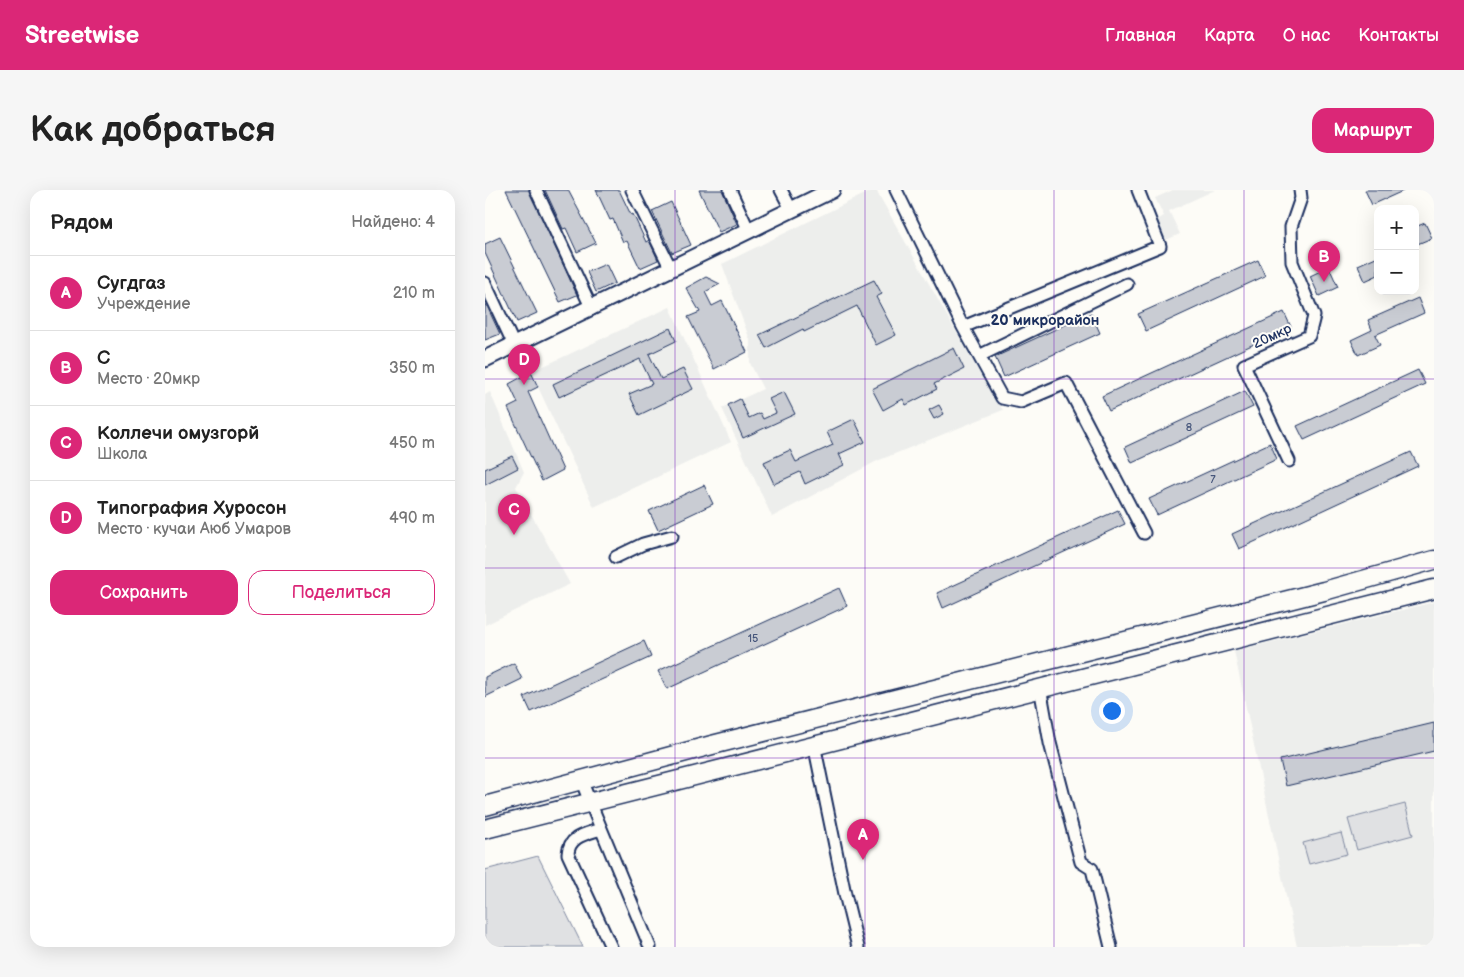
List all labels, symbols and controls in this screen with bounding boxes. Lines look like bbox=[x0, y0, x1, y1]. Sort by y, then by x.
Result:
text: Streetwise bbox=[25, 21, 139, 50]
text: Главная bbox=[1105, 25, 1176, 46]
text: Карта bbox=[1204, 25, 1255, 46]
text: О нас bbox=[1283, 25, 1330, 46]
text: Контакты bbox=[1358, 25, 1439, 46]
button: Маршрут bbox=[1312, 108, 1434, 153]
text: Как добраться bbox=[30, 109, 276, 152]
map controls bbox=[1374, 205, 1419, 295]
button: + bbox=[1374, 205, 1419, 250]
text: Рядом bbox=[50, 210, 113, 235]
text: Найдено: 4 bbox=[351, 213, 435, 232]
pin: B bbox=[1308, 241, 1340, 282]
button: − bbox=[1374, 250, 1419, 295]
text: Сугдгаз bbox=[97, 272, 166, 295]
text: A bbox=[61, 284, 71, 303]
text: 210 m bbox=[393, 284, 435, 303]
text: Учреждение bbox=[97, 295, 190, 314]
district label: 20 микрорайон bbox=[991, 311, 1099, 330]
street label: 20мкр bbox=[1250, 320, 1294, 352]
pin: D bbox=[508, 344, 540, 385]
text: С bbox=[97, 347, 110, 370]
text: B bbox=[60, 359, 72, 378]
text: 350 m bbox=[389, 359, 435, 378]
text: Место · 20мкр bbox=[97, 370, 200, 389]
house number: 8 bbox=[1186, 421, 1192, 434]
text: Коллечи омузгорй bbox=[97, 422, 259, 445]
text: C bbox=[60, 434, 72, 453]
text: 450 m bbox=[389, 434, 435, 453]
text: Школа bbox=[97, 445, 147, 464]
house number: 7 bbox=[1210, 473, 1216, 486]
pin: C bbox=[498, 494, 530, 535]
text: Типография Хуросон bbox=[97, 497, 287, 520]
text: D bbox=[60, 509, 72, 528]
text: 490 m bbox=[389, 509, 435, 528]
text: Место · кучаи Аюб Умаров bbox=[97, 520, 291, 539]
button: Сохранить bbox=[50, 570, 238, 615]
button: Поделиться bbox=[248, 570, 435, 615]
house number: 15 bbox=[748, 632, 758, 645]
your location bbox=[1099, 698, 1125, 724]
pin: A bbox=[847, 819, 879, 860]

